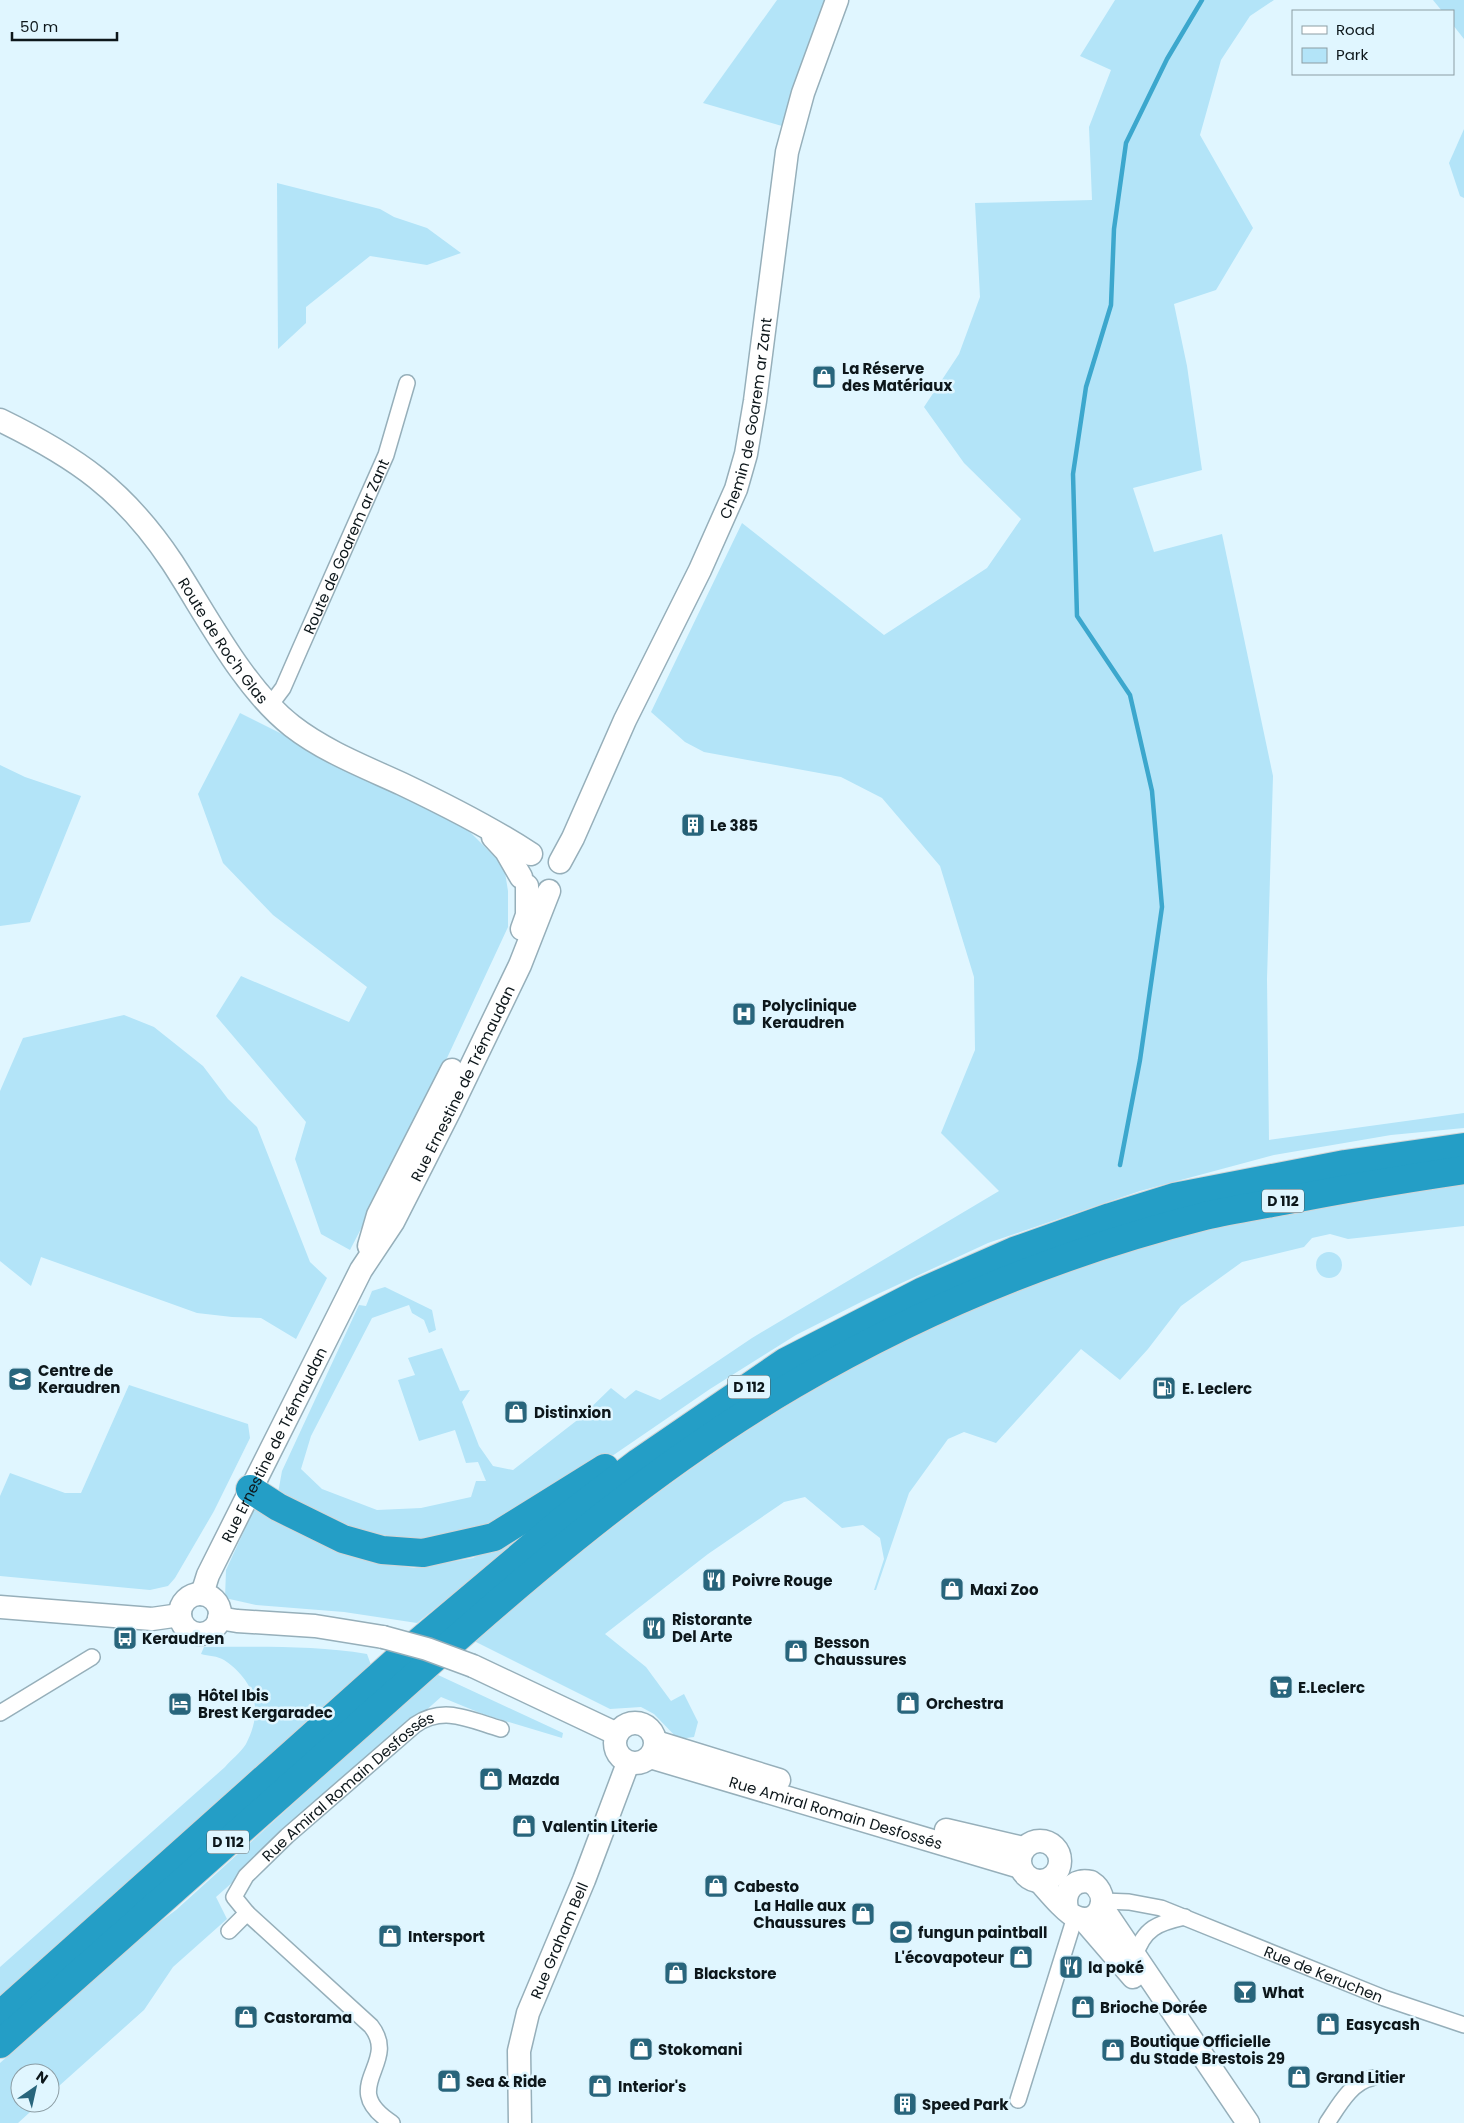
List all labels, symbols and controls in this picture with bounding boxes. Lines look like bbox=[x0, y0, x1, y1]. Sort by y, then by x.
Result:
scale bar bbox=[12, 10, 118, 42]
legend bbox=[1292, 10, 1454, 75]
text: 50 m bbox=[20, 16, 58, 37]
text: Road bbox=[1336, 19, 1375, 40]
text: Park bbox=[1336, 44, 1368, 65]
street label: Chemin de Goarem ar Zant bbox=[714, 316, 776, 522]
place label: La Réserve des Matériaux bbox=[842, 358, 952, 396]
shop icon: La Réserve des Matériaux bbox=[811, 364, 837, 390]
street label: Route de Goarem ar Zant bbox=[298, 455, 394, 637]
street label: Route de Roc'h Glas bbox=[174, 573, 273, 708]
building icon: Le 385 bbox=[680, 812, 706, 838]
place label: Le 385 bbox=[710, 815, 758, 836]
street label: Rue Ernestine de Trémaudan bbox=[405, 982, 519, 1185]
place label: Polyclinique Keraudren bbox=[762, 995, 857, 1033]
hospital icon: Polyclinique Keraudren bbox=[731, 1001, 757, 1027]
road number: D 112 bbox=[1262, 1190, 1304, 1212]
street label: Rue Ernestine de Trémaudan bbox=[216, 1343, 331, 1546]
place label: Centre de Keraudren bbox=[38, 1360, 120, 1398]
school or university icon: Centre de Keraudren bbox=[7, 1366, 33, 1392]
road number: D 112 bbox=[728, 1375, 770, 1398]
fuel station icon: E. Leclerc bbox=[1151, 1375, 1177, 1401]
place label: E. Leclerc bbox=[1182, 1378, 1252, 1399]
shop icon: Distinxion bbox=[503, 1399, 529, 1425]
place label: Distinxion bbox=[534, 1402, 611, 1423]
restaurant icon: Poivre Rouge bbox=[701, 1567, 727, 1593]
place label: Poivre Rouge bbox=[732, 1570, 832, 1591]
shop icon: Maxi Zoo bbox=[939, 1576, 965, 1602]
place label: Maxi Zoo bbox=[970, 1579, 1039, 1600]
place label: Ristorante Del Arte bbox=[672, 1609, 752, 1647]
restaurant icon: Ristorante Del Arte bbox=[641, 1615, 667, 1641]
bus stop icon: Keraudren bbox=[112, 1625, 138, 1651]
place label: Keraudren bbox=[142, 1628, 224, 1649]
place label: Besson Chaussures bbox=[814, 1632, 907, 1670]
shop icon: Besson Chaussures bbox=[783, 1638, 809, 1664]
supermarket icon: E.Leclerc bbox=[1268, 1674, 1294, 1700]
place label: E.Leclerc bbox=[1298, 1677, 1365, 1698]
place label: Hôtel Ibis Brest Kergaradec bbox=[198, 1685, 333, 1723]
shop icon: Orchestra bbox=[895, 1690, 921, 1716]
hotel icon: Hôtel Ibis Brest Kergaradec bbox=[167, 1691, 193, 1717]
place label: Orchestra bbox=[926, 1693, 1004, 1714]
street label: Rue Amiral Romain Desfossés bbox=[257, 1706, 437, 1866]
shop icon: Mazda bbox=[478, 1766, 504, 1792]
place label: Mazda bbox=[508, 1769, 560, 1790]
street label: Rue Amiral Romain Desfossés bbox=[727, 1771, 945, 1854]
shop icon: Valentin Literie bbox=[511, 1813, 537, 1839]
place label: Valentin Literie bbox=[542, 1816, 658, 1837]
road number: D 112 bbox=[207, 1830, 249, 1854]
shop icon: Cabesto bbox=[703, 1873, 729, 1899]
place label: Cabesto bbox=[734, 1876, 800, 1897]
street label: Rue Graham Bell bbox=[525, 1879, 592, 2002]
place label: La Halle aux Chaussures bbox=[753, 1895, 846, 1933]
shop icon: La Halle aux Chaussures bbox=[850, 1901, 876, 1927]
sports icon: fungun paintball bbox=[888, 1919, 914, 1945]
place label: fungun paintball bbox=[918, 1922, 1047, 1943]
shop icon: Intersport bbox=[377, 1923, 403, 1949]
place label: Intersport bbox=[408, 1926, 485, 1947]
street label: Rue de Keruchen bbox=[1261, 1940, 1386, 2007]
shop icon: L'écovapoteur bbox=[1008, 1944, 1034, 1970]
place label: L'écovapoteur bbox=[894, 1947, 1005, 1968]
restaurant icon: la poké bbox=[1058, 1954, 1084, 1980]
place label: la poké bbox=[1088, 1957, 1144, 1978]
shop icon: Blackstore bbox=[663, 1960, 689, 1986]
place label: Blackstore bbox=[694, 1963, 777, 1984]
bar icon: What bbox=[1232, 1979, 1258, 2005]
place label: What bbox=[1262, 1982, 1304, 2003]
shop icon: Brioche Dorée bbox=[1070, 1994, 1096, 2020]
place label: Brioche Dorée bbox=[1100, 1997, 1207, 2018]
shop icon: Castorama bbox=[233, 2004, 259, 2030]
place label: Castorama bbox=[264, 2007, 352, 2028]
shop icon: Easycash bbox=[1315, 2011, 1341, 2037]
place label: Easycash bbox=[1346, 2014, 1420, 2035]
place label: Boutique Officielle du Stade Brestois 29 bbox=[1130, 2031, 1285, 2069]
shop icon: Stokomani bbox=[628, 2036, 654, 2062]
shop icon: Boutique Officielle du Stade Brestois 29 bbox=[1100, 2037, 1126, 2063]
place label: Stokomani bbox=[658, 2039, 742, 2060]
north arrow bbox=[10, 2063, 60, 2113]
shop icon: Grand Litier bbox=[1286, 2064, 1312, 2090]
text: N bbox=[32, 2066, 52, 2088]
place label: Grand Litier bbox=[1316, 2067, 1406, 2088]
shop icon: Sea & Ride bbox=[436, 2068, 462, 2094]
place label: Sea & Ride bbox=[466, 2071, 547, 2092]
shop icon: Interior's bbox=[587, 2073, 613, 2099]
place label: Interior's bbox=[618, 2076, 686, 2097]
building icon: Speed Park bbox=[892, 2091, 918, 2117]
place label: Speed Park bbox=[922, 2094, 1009, 2115]

